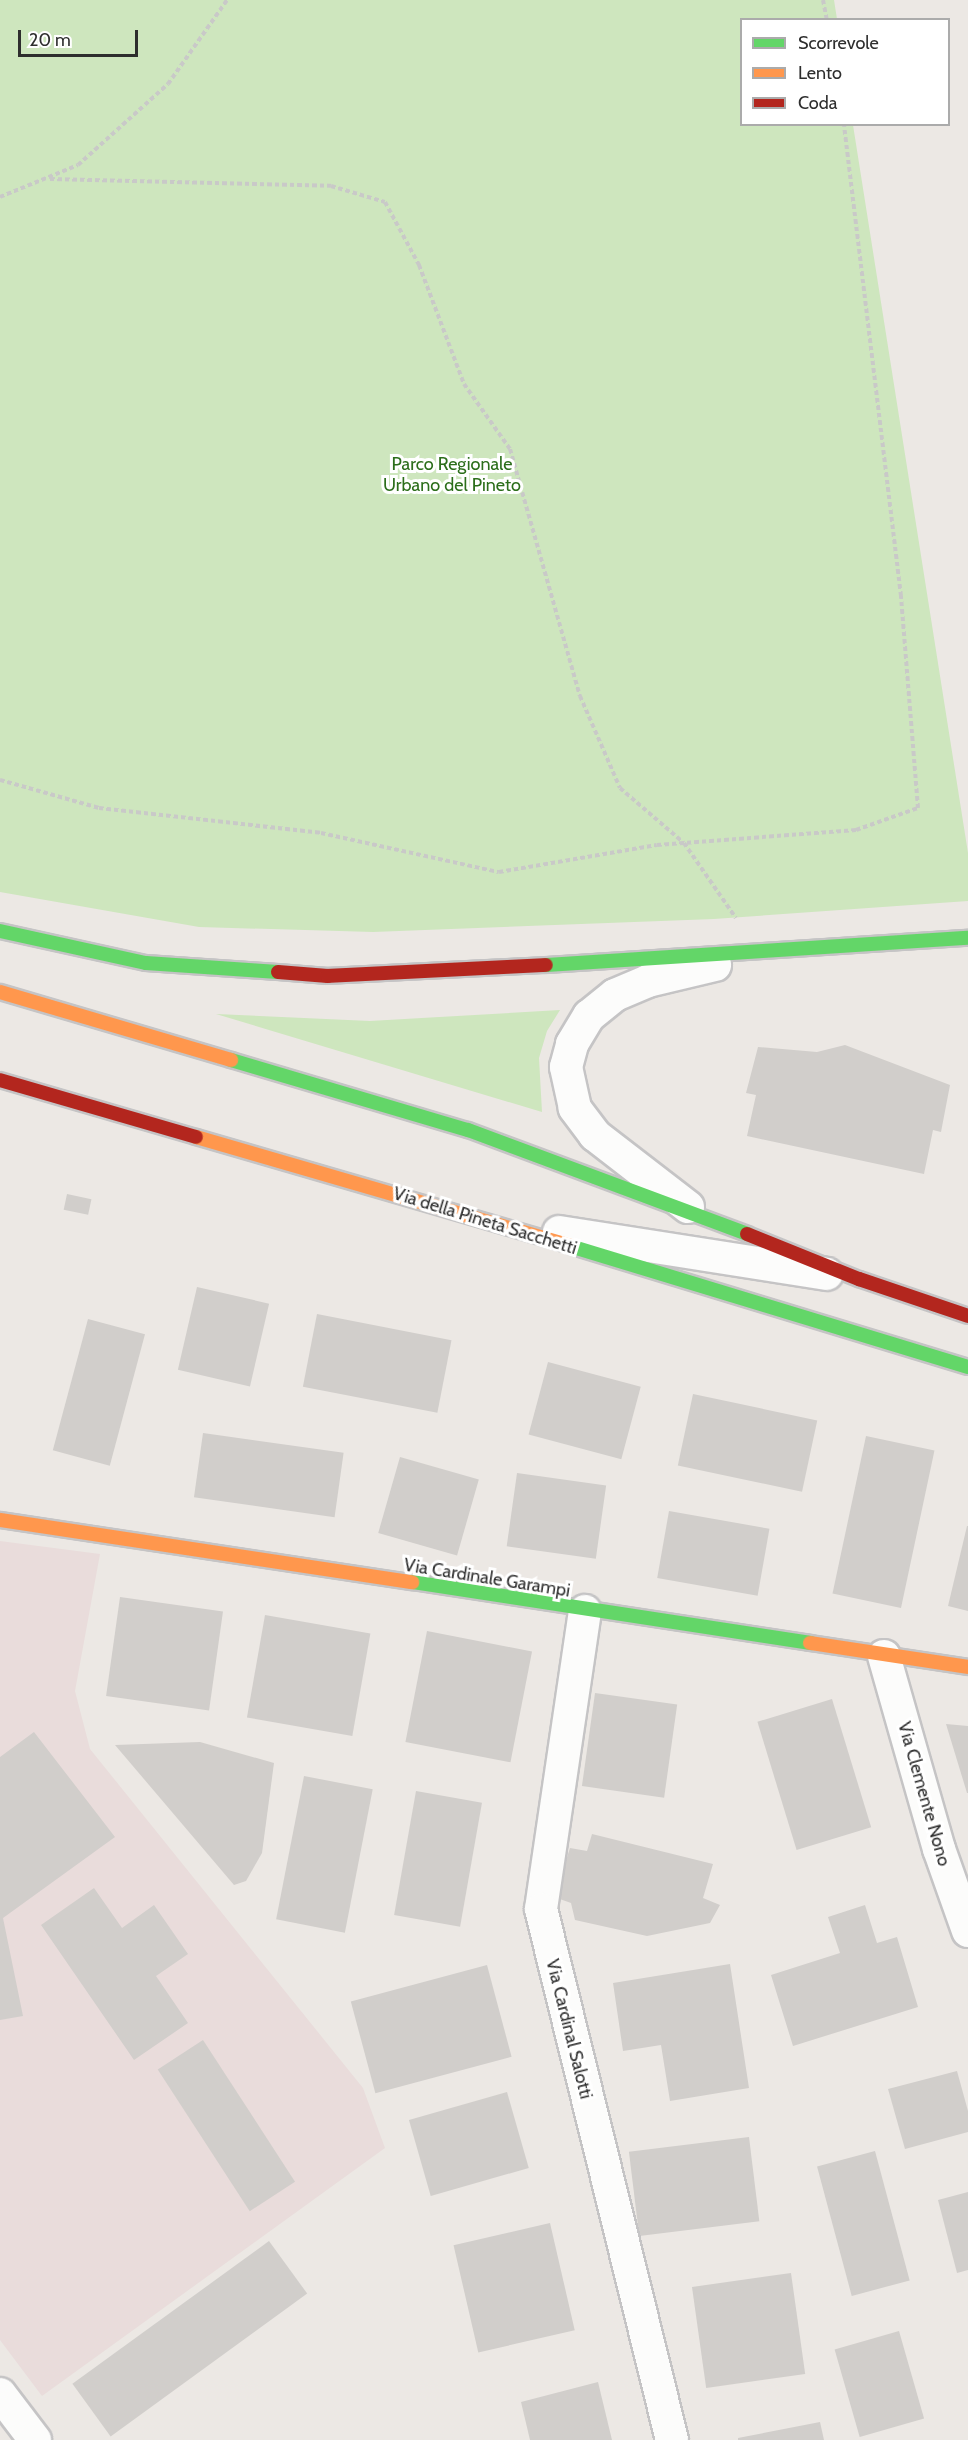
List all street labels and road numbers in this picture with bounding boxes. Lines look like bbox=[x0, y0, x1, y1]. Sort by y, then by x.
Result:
street label: Via della Pineta Sacchetti bbox=[391, 1183, 579, 1259]
street label: Via Cardinale Garampi bbox=[402, 1554, 572, 1602]
street label: Via Clemente Nono bbox=[893, 1719, 955, 1869]
street label: Via Cardinal Salotti bbox=[541, 1957, 597, 2101]

